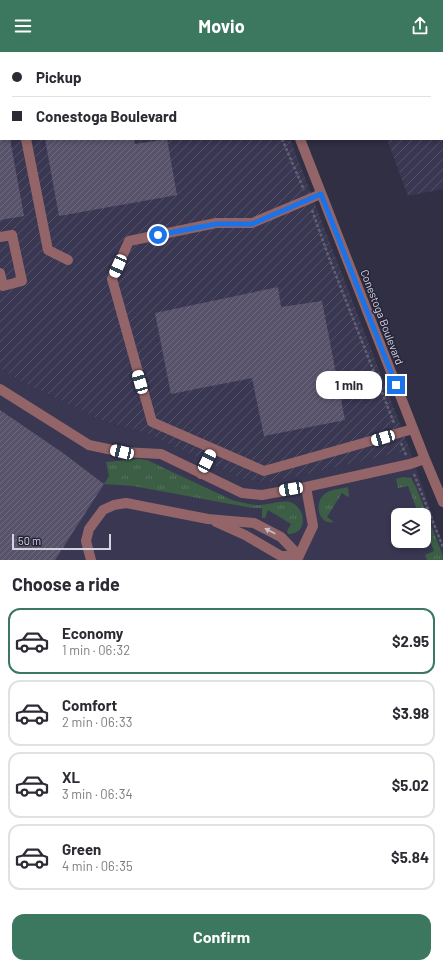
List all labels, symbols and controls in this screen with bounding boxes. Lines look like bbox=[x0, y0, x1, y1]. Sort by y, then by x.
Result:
icon: menu bbox=[12, 15, 34, 37]
text: Movio bbox=[198, 15, 245, 37]
icon: share bbox=[409, 15, 431, 37]
text: Pickup bbox=[36, 68, 82, 86]
text: Conestoga Boulevard bbox=[36, 107, 177, 125]
route start bbox=[149, 226, 167, 244]
car bbox=[108, 253, 128, 279]
street label: Conestoga Boulevard bbox=[358, 267, 407, 366]
car bbox=[131, 369, 149, 395]
callout: 1 min bbox=[316, 371, 382, 399]
route end bbox=[387, 376, 405, 394]
text: 1 min bbox=[335, 377, 363, 393]
car bbox=[370, 429, 396, 447]
car bbox=[109, 443, 135, 461]
car bbox=[196, 448, 218, 474]
car bbox=[278, 481, 304, 497]
map controls bbox=[391, 508, 431, 548]
button: layers bbox=[391, 508, 431, 548]
one-way arrow bbox=[264, 528, 276, 534]
scale bar bbox=[12, 532, 111, 551]
text: 50 m bbox=[18, 534, 41, 547]
text: Choose a ride bbox=[12, 573, 120, 595]
icon: car bbox=[14, 623, 50, 659]
text: Economy bbox=[62, 624, 123, 642]
text: $2.95 bbox=[392, 632, 429, 650]
text: 1 min · 06:32 bbox=[62, 642, 130, 658]
icon: car bbox=[14, 695, 50, 731]
text: Comfort bbox=[62, 696, 117, 714]
text: $3.98 bbox=[392, 704, 429, 722]
text: 2 min · 06:33 bbox=[62, 714, 132, 730]
icon: car bbox=[14, 767, 50, 803]
text: XL bbox=[62, 768, 80, 786]
text: $5.02 bbox=[392, 776, 429, 794]
text: 3 min · 06:34 bbox=[62, 786, 133, 802]
icon: car bbox=[14, 839, 50, 875]
text: Green bbox=[62, 840, 101, 858]
text: $5.84 bbox=[391, 848, 429, 866]
text: 4 min · 06:35 bbox=[62, 858, 133, 874]
button: Confirm bbox=[12, 914, 431, 960]

